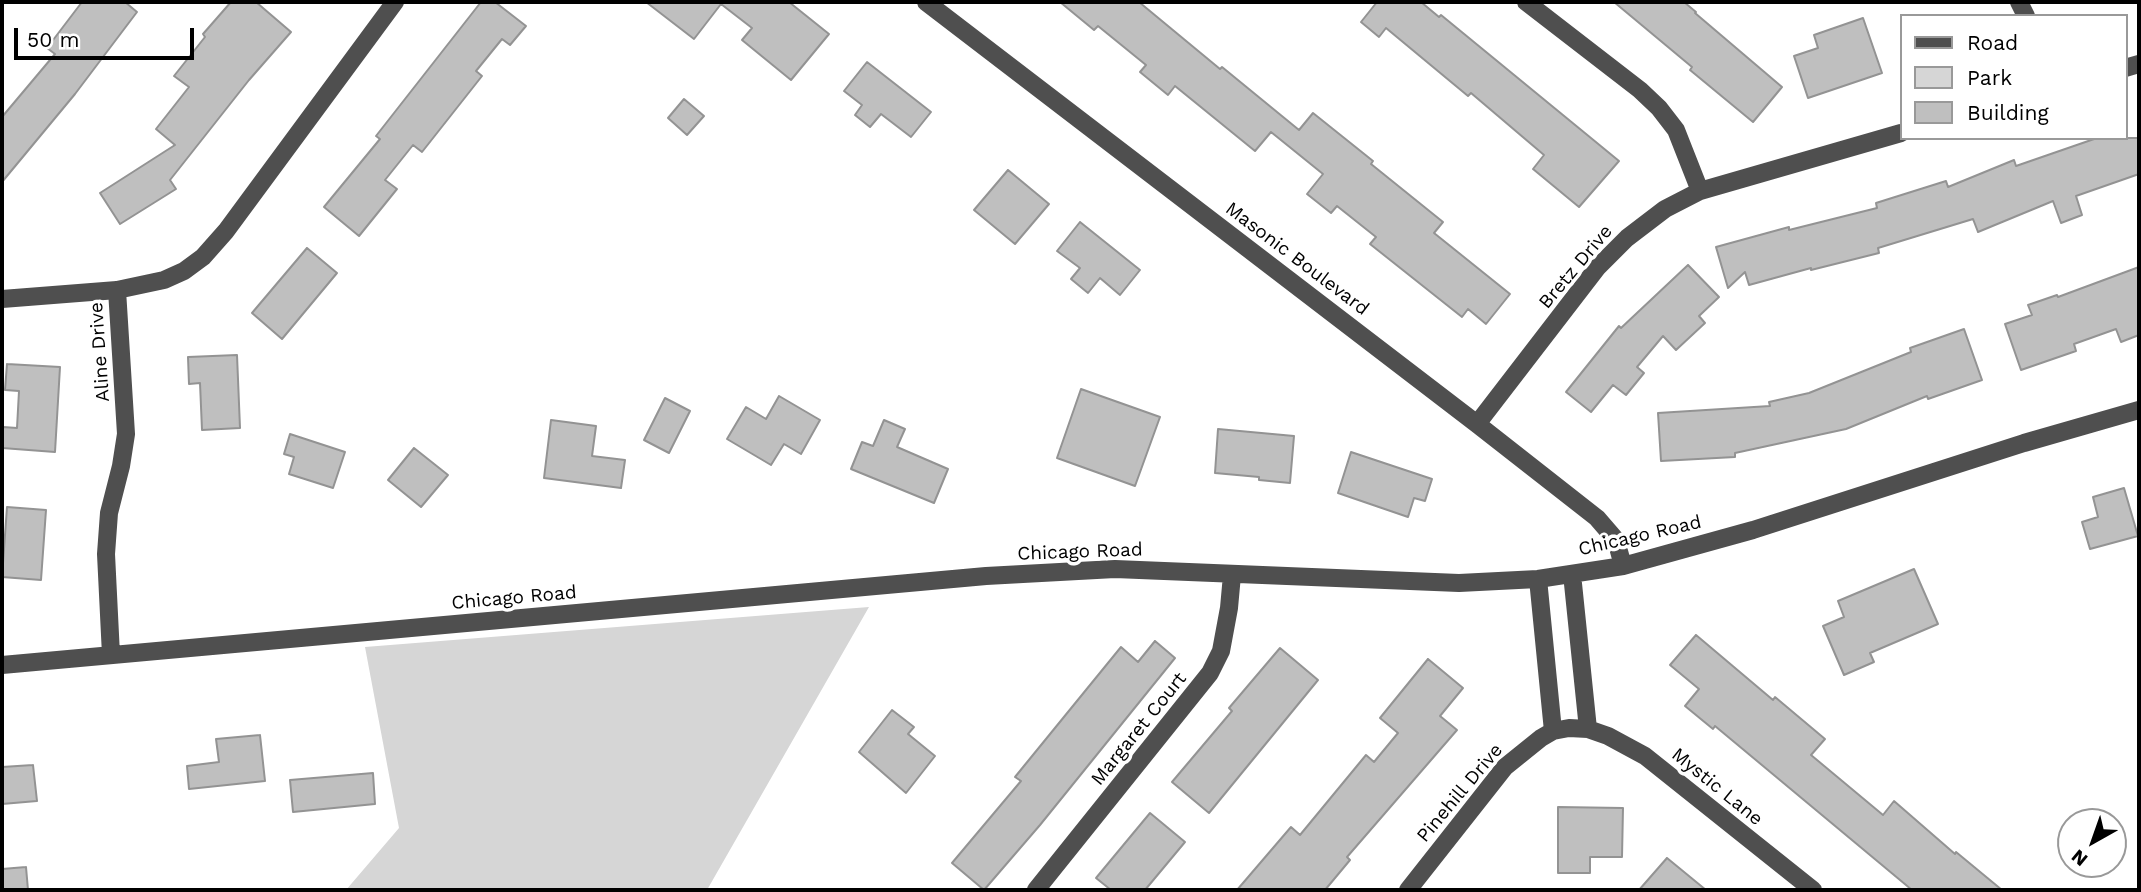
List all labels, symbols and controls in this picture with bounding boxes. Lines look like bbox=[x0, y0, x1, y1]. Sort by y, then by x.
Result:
scale bar bbox=[18, 14, 198, 58]
legend bbox=[1899, 14, 2127, 140]
text: 50 m bbox=[27, 27, 79, 52]
text: Road bbox=[1967, 30, 2018, 55]
text: Park bbox=[1967, 65, 2012, 90]
text: Building bbox=[1967, 100, 2049, 125]
street label: Masonic Boulevard bbox=[1221, 198, 1373, 320]
street label: Bretz Drive bbox=[1534, 220, 1618, 314]
street label: Aline Drive bbox=[85, 301, 115, 403]
street label: Chicago Road bbox=[1576, 511, 1704, 561]
street label: Chicago Road bbox=[1017, 538, 1143, 566]
street label: Chicago Road bbox=[450, 581, 578, 615]
street label: Margaret Court bbox=[1086, 668, 1192, 790]
street label: Pinehill Drive bbox=[1412, 739, 1508, 847]
street label: Mystic Lane bbox=[1667, 743, 1767, 831]
north arrow bbox=[2057, 808, 2127, 878]
text: N bbox=[2067, 845, 2092, 871]

